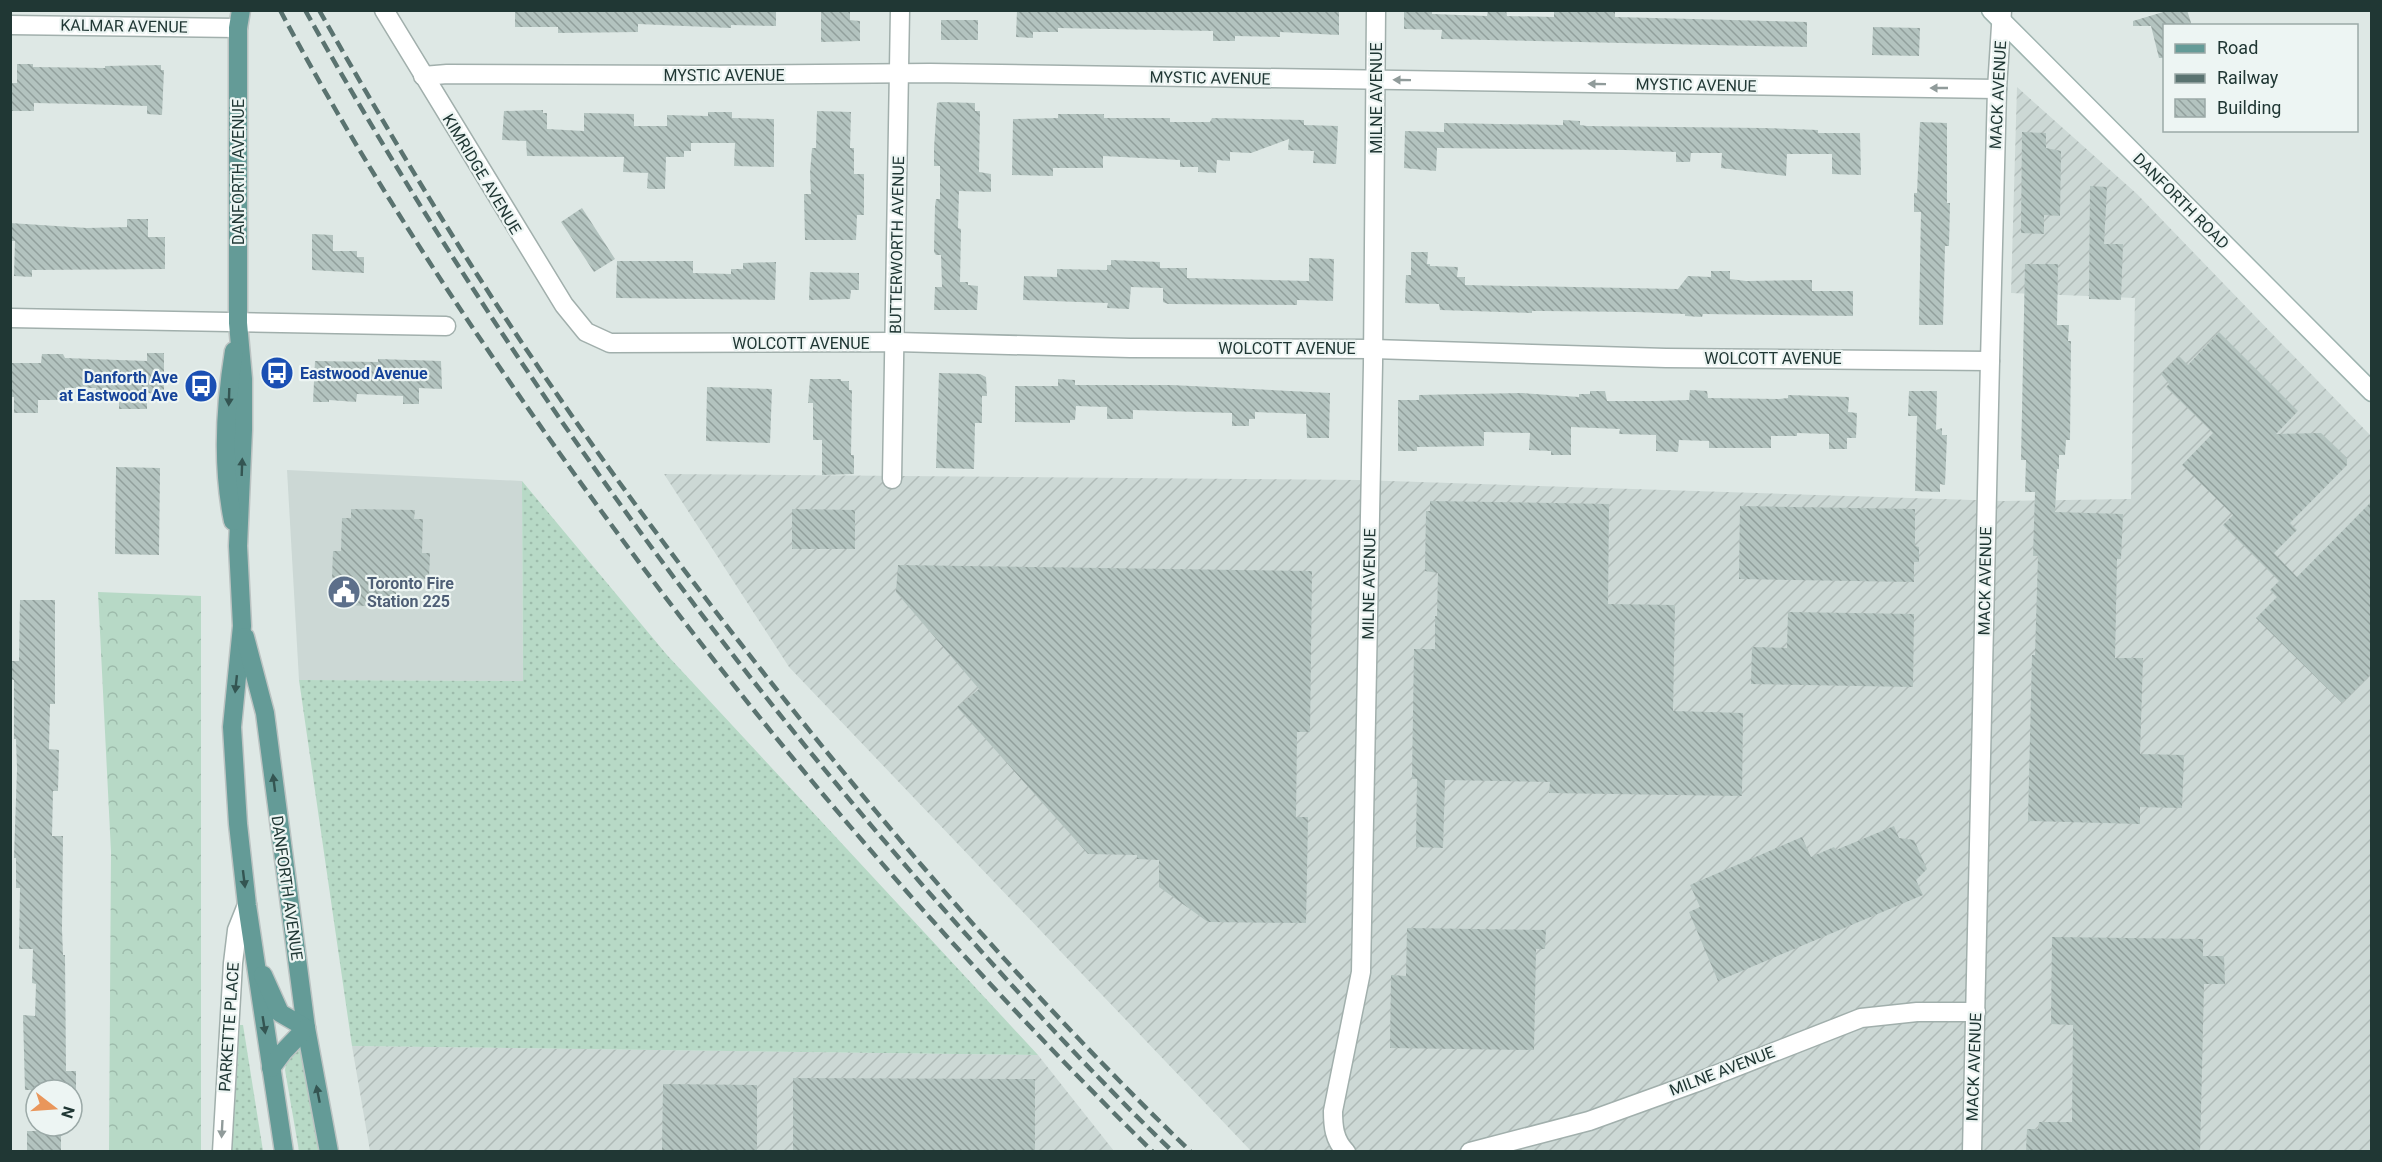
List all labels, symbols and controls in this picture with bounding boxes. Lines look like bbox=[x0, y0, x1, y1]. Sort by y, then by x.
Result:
street label: KALMAR AVENUE bbox=[60, 15, 188, 37]
legend bbox=[2163, 24, 2358, 132]
text: Road bbox=[2217, 37, 2258, 58]
street label: MACK AVENUE bbox=[1986, 40, 2010, 150]
street label: MILNE AVENUE bbox=[1367, 42, 1386, 154]
street label: MYSTIC AVENUE bbox=[664, 66, 784, 85]
street label: MYSTIC AVENUE bbox=[1149, 67, 1271, 89]
text: Railway bbox=[2217, 67, 2279, 88]
street label: MYSTIC AVENUE bbox=[1635, 74, 1757, 96]
one-way arrow bbox=[1392, 75, 1411, 85]
one-way arrow bbox=[1587, 79, 1606, 89]
one-way arrow bbox=[1929, 83, 1948, 93]
text: Building bbox=[2217, 97, 2281, 118]
street label: DANFORTH AVENUE bbox=[229, 99, 248, 245]
street label: KIMRIDGE AVENUE bbox=[439, 110, 525, 238]
street label: DANFORTH ROAD bbox=[2129, 149, 2233, 253]
street label: BUTTERWORTH AVENUE bbox=[886, 156, 908, 334]
street label: WOLCOTT AVENUE bbox=[732, 334, 870, 353]
street label: WOLCOTT AVENUE bbox=[1218, 339, 1356, 358]
street label: WOLCOTT AVENUE bbox=[1704, 349, 1842, 368]
bus stop icon: Eastwood Avenue bbox=[259, 355, 295, 391]
place label: Eastwood Avenue bbox=[300, 364, 428, 383]
place label: Danforth Ave at Eastwood Ave bbox=[59, 368, 178, 405]
bus stop icon: Danforth Ave at Eastwood Ave bbox=[183, 368, 219, 404]
one-way arrow bbox=[224, 387, 234, 406]
one-way arrow bbox=[238, 458, 247, 477]
street label: MACK AVENUE bbox=[1975, 526, 1995, 636]
street label: MILNE AVENUE bbox=[1359, 528, 1379, 640]
public building icon: Toronto Fire Station 225 bbox=[326, 574, 362, 610]
place label: Toronto Fire Station 225 bbox=[367, 574, 454, 611]
one-way arrow bbox=[231, 675, 241, 694]
one-way arrow bbox=[269, 773, 278, 792]
street label: DANFORTH AVENUE bbox=[267, 814, 307, 962]
one-way arrow bbox=[239, 869, 249, 888]
street label: PARKETTE PLACE bbox=[215, 962, 243, 1092]
street label: MACK AVENUE bbox=[1963, 1012, 1985, 1122]
one-way arrow bbox=[260, 1016, 269, 1035]
street label: MILNE AVENUE bbox=[1667, 1042, 1777, 1100]
north arrow bbox=[24, 1078, 84, 1138]
one-way arrow bbox=[313, 1084, 322, 1103]
text: N bbox=[57, 1104, 79, 1120]
one-way arrow bbox=[218, 1119, 227, 1138]

